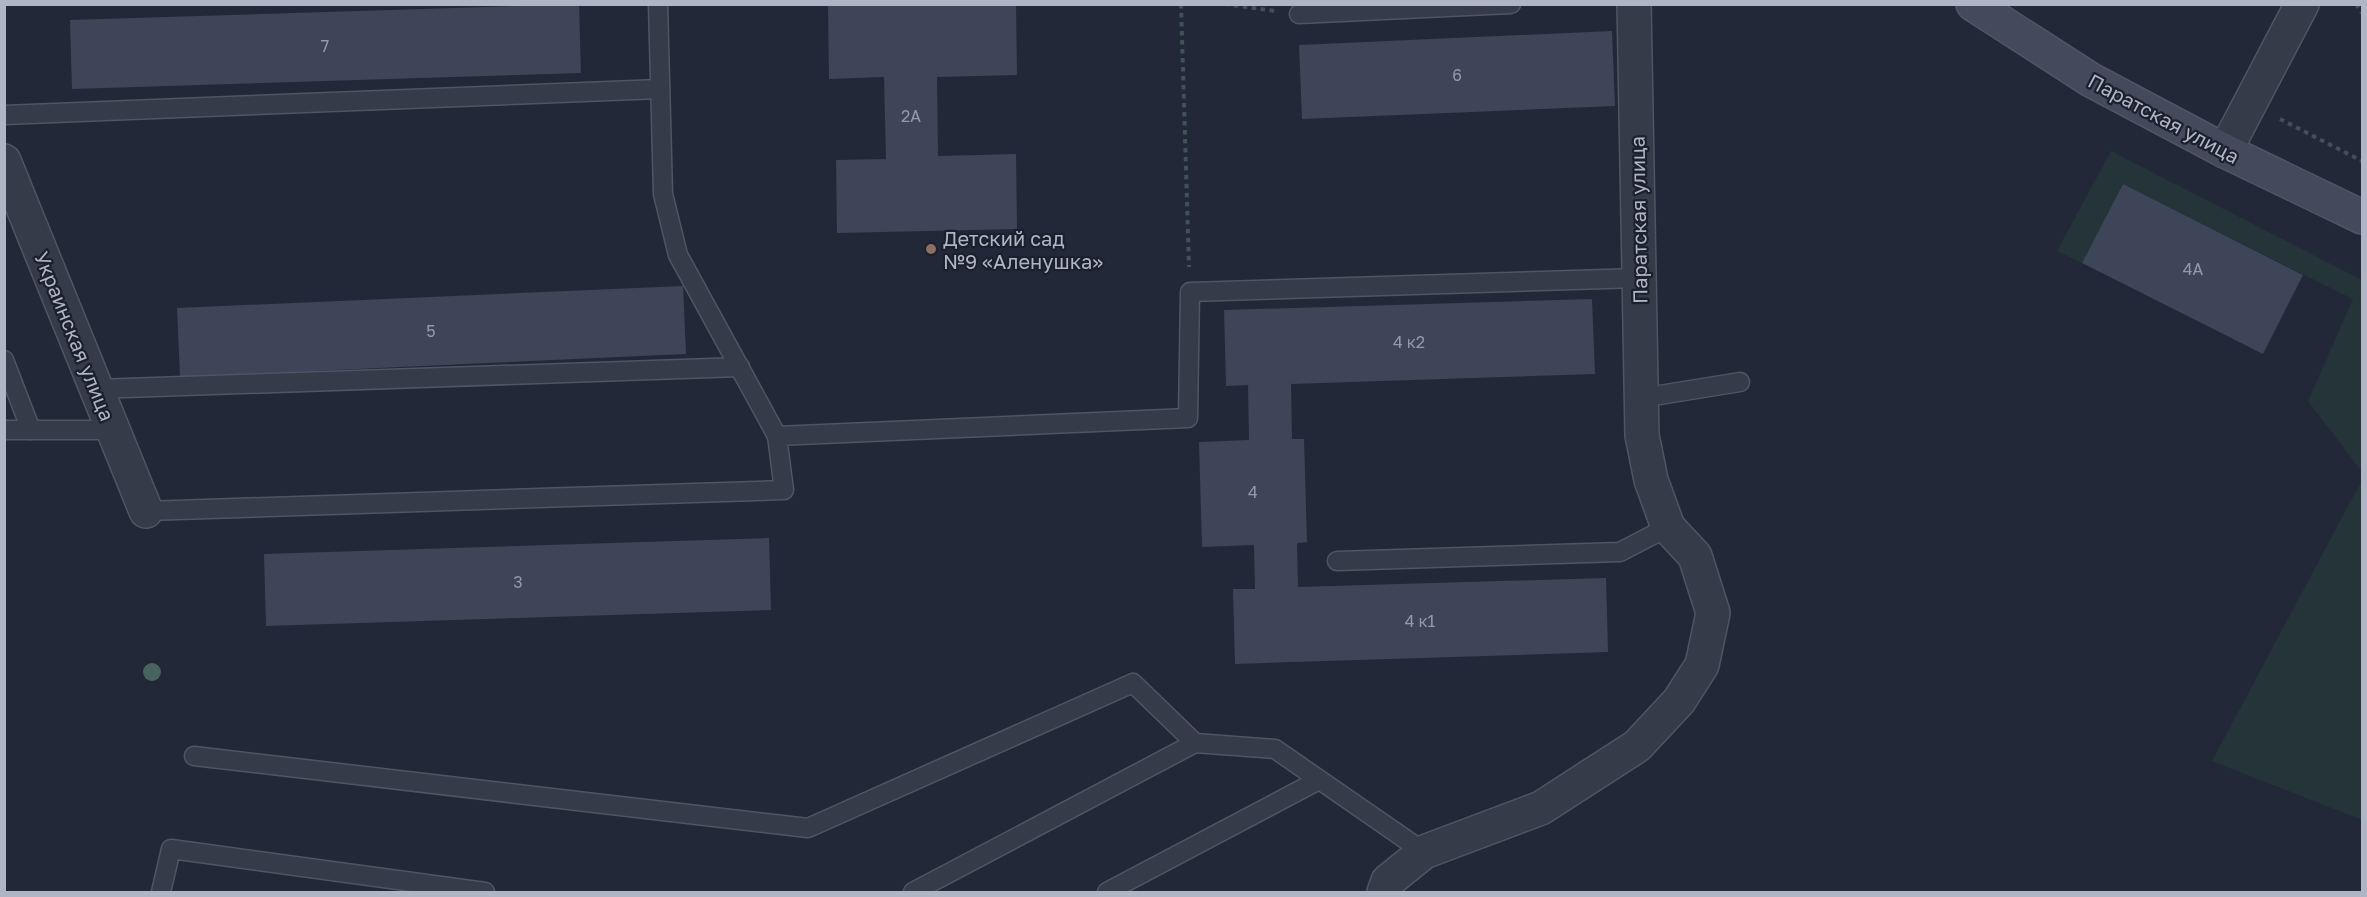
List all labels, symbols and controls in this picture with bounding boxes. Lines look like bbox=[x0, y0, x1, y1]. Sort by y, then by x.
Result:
house number: 7 bbox=[321, 36, 329, 56]
house number: 6 bbox=[1452, 65, 1462, 85]
street label: Паратская улица bbox=[2084, 68, 2244, 168]
house number: 2А bbox=[901, 106, 921, 126]
street label: Паратская улица bbox=[1625, 136, 1651, 304]
place label: Детский сад №9 «Аленушка» bbox=[943, 226, 1103, 273]
marker: Детский сад №9 «Аленушка» bbox=[924, 242, 938, 256]
street label: Украинская улица bbox=[30, 248, 120, 424]
house number: 4А bbox=[2183, 259, 2204, 279]
house number: 5 bbox=[426, 321, 436, 341]
house number: 4 к2 bbox=[1393, 332, 1425, 352]
house number: 4 bbox=[1248, 482, 1258, 502]
house number: 3 bbox=[513, 572, 523, 592]
house number: 4 к1 bbox=[1405, 611, 1436, 631]

